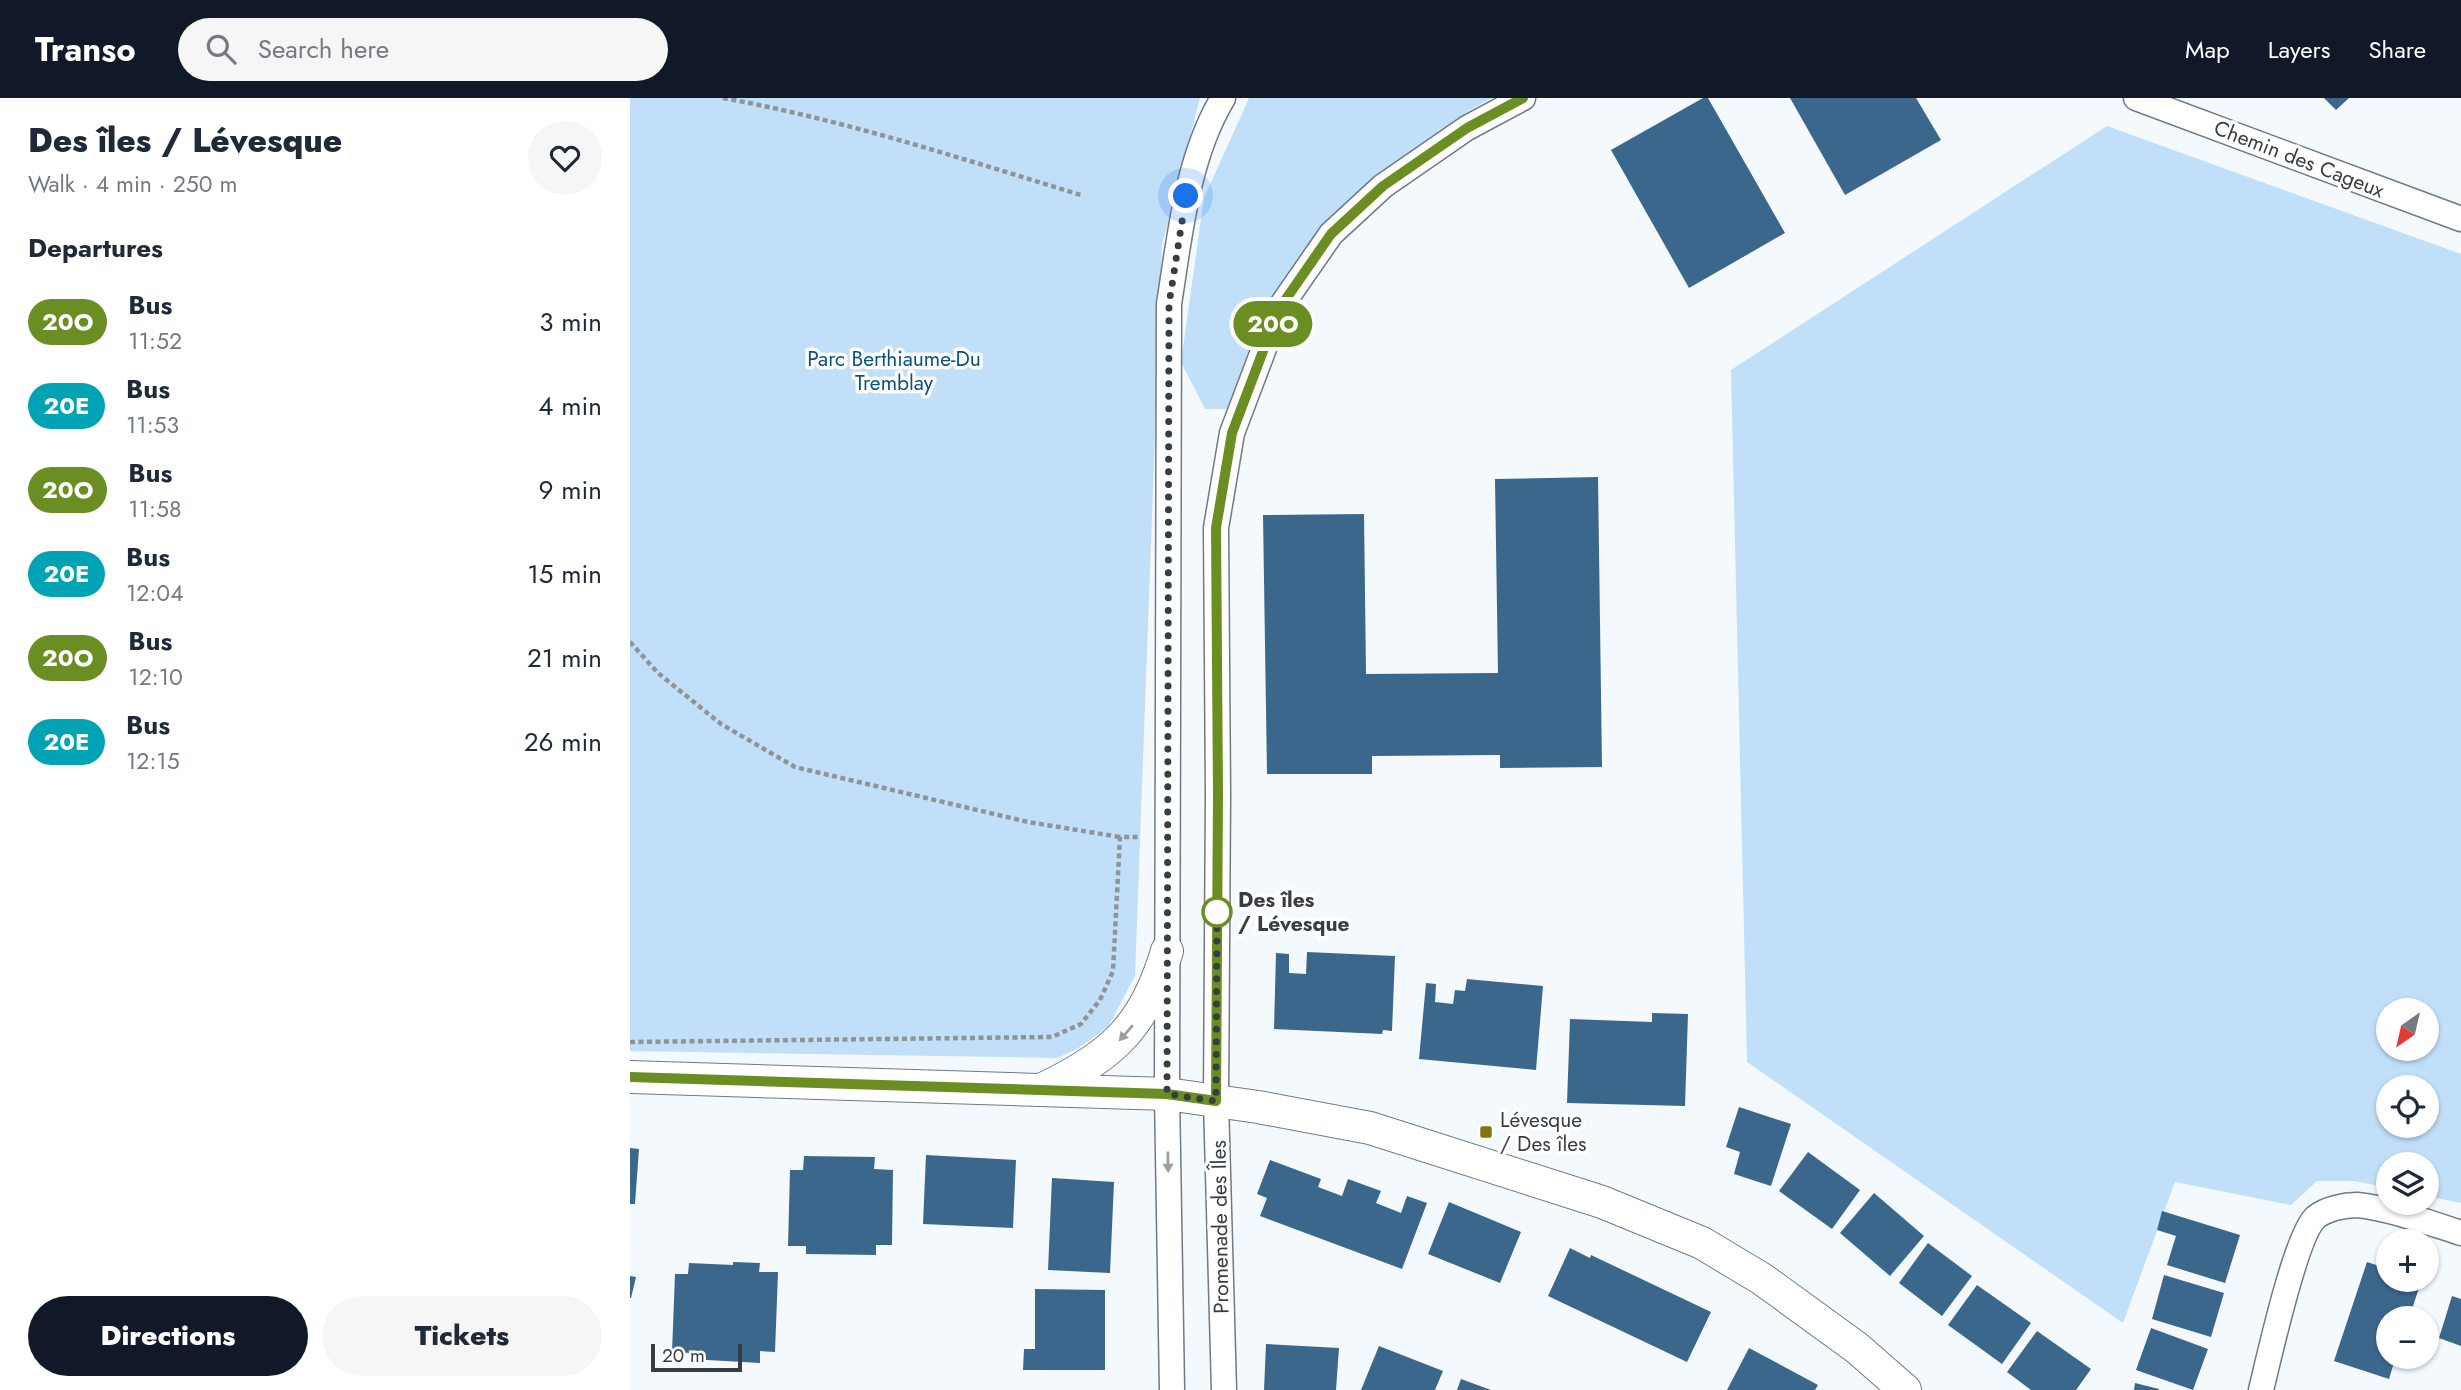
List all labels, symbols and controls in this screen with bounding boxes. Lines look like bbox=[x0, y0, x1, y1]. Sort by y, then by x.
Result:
search box bbox=[178, 18, 668, 81]
text: Transo bbox=[35, 26, 136, 73]
icon: search bbox=[202, 30, 240, 68]
text: Search here bbox=[258, 30, 389, 68]
text: Map bbox=[2185, 32, 2230, 67]
text: Layers bbox=[2268, 32, 2330, 67]
text: Share bbox=[2368, 32, 2426, 67]
street label: Chemin des Cageux bbox=[2210, 113, 2389, 205]
text: Des îles / Lévesque bbox=[28, 117, 342, 164]
button: heart bbox=[528, 121, 602, 195]
text: Walk · 4 min · 250 m bbox=[28, 167, 237, 201]
your location bbox=[1168, 178, 1203, 213]
text: Departures bbox=[28, 229, 163, 267]
text: Bus bbox=[128, 286, 172, 324]
line badge: 20O bbox=[1233, 301, 1313, 347]
text: 3 min bbox=[539, 303, 602, 341]
text: 20O bbox=[42, 304, 93, 339]
text: 20O bbox=[1247, 306, 1299, 341]
text: 11:52 bbox=[128, 324, 182, 358]
park label: Parc Berthiaume-Du Tremblay bbox=[807, 344, 981, 398]
text: Bus bbox=[126, 370, 170, 408]
text: 4 min bbox=[538, 387, 602, 425]
text: 20E bbox=[43, 388, 90, 423]
text: 11:53 bbox=[126, 408, 179, 442]
text: Bus bbox=[128, 454, 172, 492]
text: 9 min bbox=[539, 471, 602, 509]
text: 20O bbox=[42, 472, 93, 507]
text: 11:58 bbox=[128, 492, 181, 526]
text: Bus bbox=[126, 538, 170, 576]
text: 15 min bbox=[527, 555, 602, 593]
text: 20E bbox=[43, 556, 90, 591]
text: 12:04 bbox=[126, 576, 184, 610]
text: Bus bbox=[128, 622, 172, 660]
text: 21 min bbox=[527, 639, 602, 677]
text: 20O bbox=[42, 640, 93, 675]
text: 12:10 bbox=[128, 660, 183, 694]
text: Bus bbox=[126, 706, 170, 744]
text: 26 min bbox=[524, 723, 602, 761]
text: 20E bbox=[43, 724, 90, 759]
text: 12:15 bbox=[126, 744, 180, 778]
place label: Des îles / Lévesque bbox=[1238, 885, 1350, 939]
marker: Des îles / Lévesque bbox=[1202, 897, 1232, 927]
north arrow bbox=[2376, 998, 2440, 1060]
map controls bbox=[2376, 998, 2439, 1369]
one-way arrow bbox=[1119, 1025, 1134, 1042]
button: locate bbox=[2376, 1075, 2439, 1138]
place label: Lévesque / Des îles bbox=[1500, 1105, 1587, 1159]
marker: Lévesque / Des îles bbox=[1478, 1124, 1494, 1140]
street label: Promenade des Îles bbox=[1203, 1140, 1237, 1314]
one-way arrow bbox=[1162, 1152, 1174, 1174]
button: layers bbox=[2376, 1152, 2439, 1215]
button: + bbox=[2376, 1229, 2439, 1292]
button: Directions bbox=[28, 1296, 308, 1376]
button: Tickets bbox=[322, 1296, 602, 1376]
button: − bbox=[2376, 1306, 2439, 1369]
scale bar bbox=[651, 1341, 742, 1373]
text: 20 m bbox=[662, 1342, 705, 1369]

